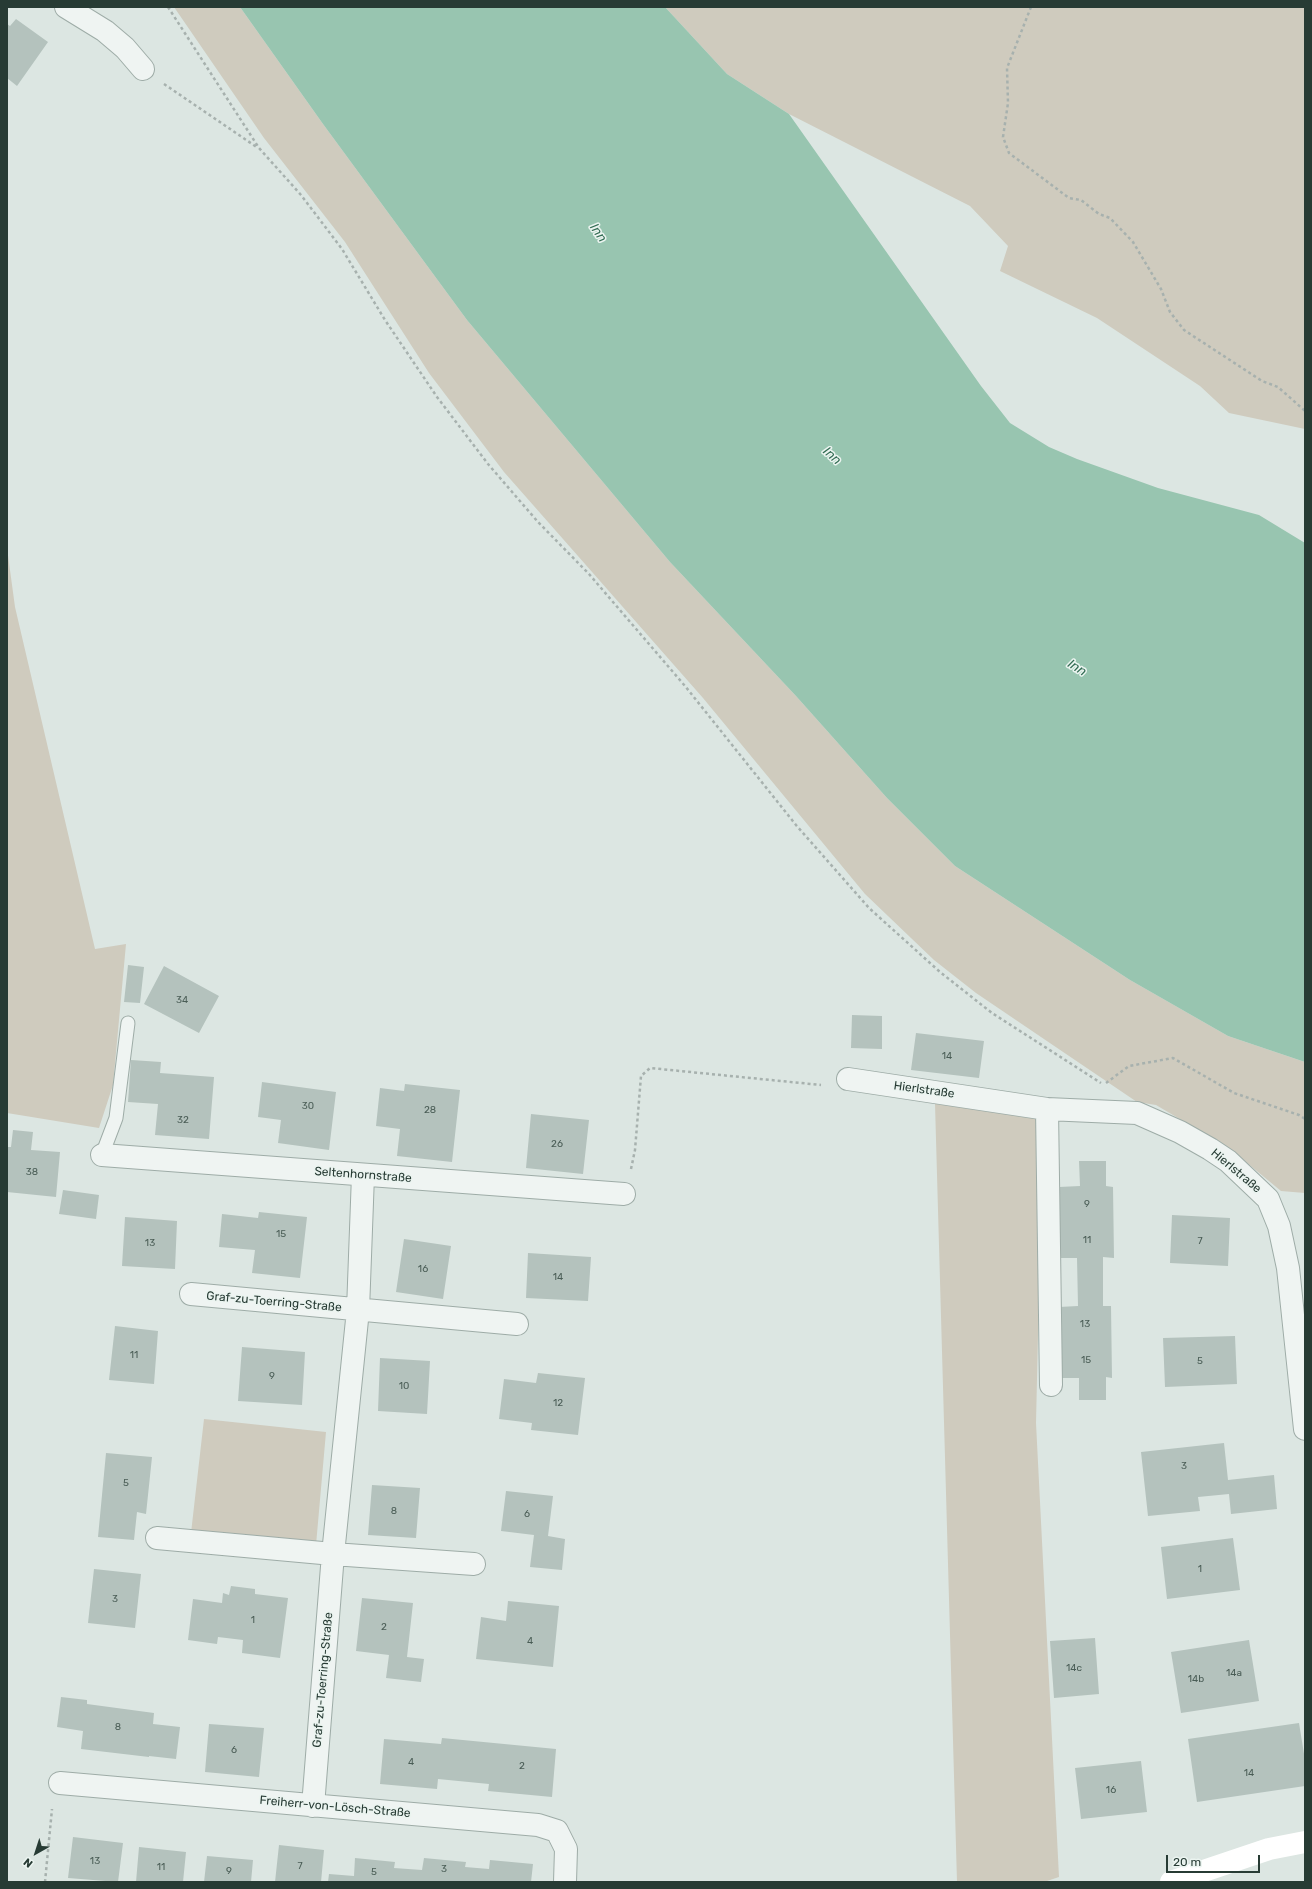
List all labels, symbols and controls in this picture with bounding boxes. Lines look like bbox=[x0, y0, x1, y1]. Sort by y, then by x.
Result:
water label: Inn bbox=[586, 221, 610, 245]
water label: Inn bbox=[820, 444, 844, 468]
water label: Inn bbox=[1065, 656, 1089, 680]
house number: 34 bbox=[176, 994, 188, 1006]
house number: 14 bbox=[942, 1050, 952, 1062]
street label: Hierlstraße bbox=[893, 1079, 955, 1101]
house number: 30 bbox=[302, 1100, 314, 1112]
house number: 28 bbox=[424, 1104, 436, 1116]
house number: 32 bbox=[177, 1114, 189, 1126]
house number: 26 bbox=[551, 1138, 563, 1150]
street label: Hierlstraße bbox=[1208, 1146, 1264, 1196]
street label: Seltenhornstraße bbox=[314, 1164, 412, 1186]
house number: 38 bbox=[26, 1166, 38, 1178]
house number: 9 bbox=[1084, 1198, 1090, 1210]
house number: 15 bbox=[276, 1228, 286, 1240]
house number: 11 bbox=[1083, 1234, 1091, 1246]
house number: 7 bbox=[1197, 1235, 1203, 1247]
house number: 13 bbox=[145, 1237, 155, 1249]
house number: 16 bbox=[418, 1263, 428, 1275]
house number: 14 bbox=[553, 1271, 563, 1283]
street label: Graf-zu-Toerring-Straße bbox=[206, 1289, 342, 1315]
house number: 13 bbox=[1080, 1318, 1090, 1330]
house number: 11 bbox=[130, 1349, 138, 1361]
house number: 15 bbox=[1081, 1354, 1091, 1366]
house number: 5 bbox=[1197, 1355, 1203, 1367]
house number: 9 bbox=[269, 1370, 275, 1382]
house number: 10 bbox=[399, 1380, 409, 1392]
house number: 12 bbox=[553, 1397, 563, 1409]
house number: 3 bbox=[1181, 1460, 1187, 1472]
house number: 5 bbox=[123, 1477, 129, 1489]
house number: 8 bbox=[391, 1505, 397, 1517]
house number: 6 bbox=[524, 1508, 530, 1520]
house number: 1 bbox=[1198, 1563, 1202, 1575]
house number: 3 bbox=[112, 1593, 118, 1605]
street label: Graf-zu-Toerring-Straße bbox=[310, 1612, 336, 1748]
house number: 1 bbox=[251, 1614, 255, 1626]
house number: 2 bbox=[381, 1621, 387, 1633]
house number: 4 bbox=[527, 1635, 533, 1647]
house number: 14c bbox=[1066, 1662, 1082, 1674]
house number: 14a bbox=[1226, 1667, 1242, 1679]
house number: 14b bbox=[1188, 1673, 1204, 1685]
house number: 8 bbox=[115, 1721, 121, 1733]
house number: 6 bbox=[231, 1744, 237, 1756]
house number: 4 bbox=[408, 1756, 414, 1768]
house number: 2 bbox=[519, 1760, 525, 1772]
house number: 14 bbox=[1244, 1767, 1254, 1779]
house number: 16 bbox=[1106, 1784, 1116, 1796]
street label: Freiherr-von-Lösch-Straße bbox=[259, 1793, 411, 1821]
north arrow bbox=[16, 1833, 56, 1873]
scale bar bbox=[1168, 1847, 1262, 1873]
text: N bbox=[21, 1855, 35, 1870]
house number: 13 bbox=[90, 1855, 100, 1867]
text: 20 m bbox=[1173, 1855, 1201, 1869]
house number: 7 bbox=[297, 1860, 303, 1872]
house number: 11 bbox=[157, 1861, 165, 1873]
house number: 3 bbox=[441, 1863, 447, 1875]
house number: 9 bbox=[226, 1865, 232, 1877]
house number: 5 bbox=[371, 1866, 377, 1878]

